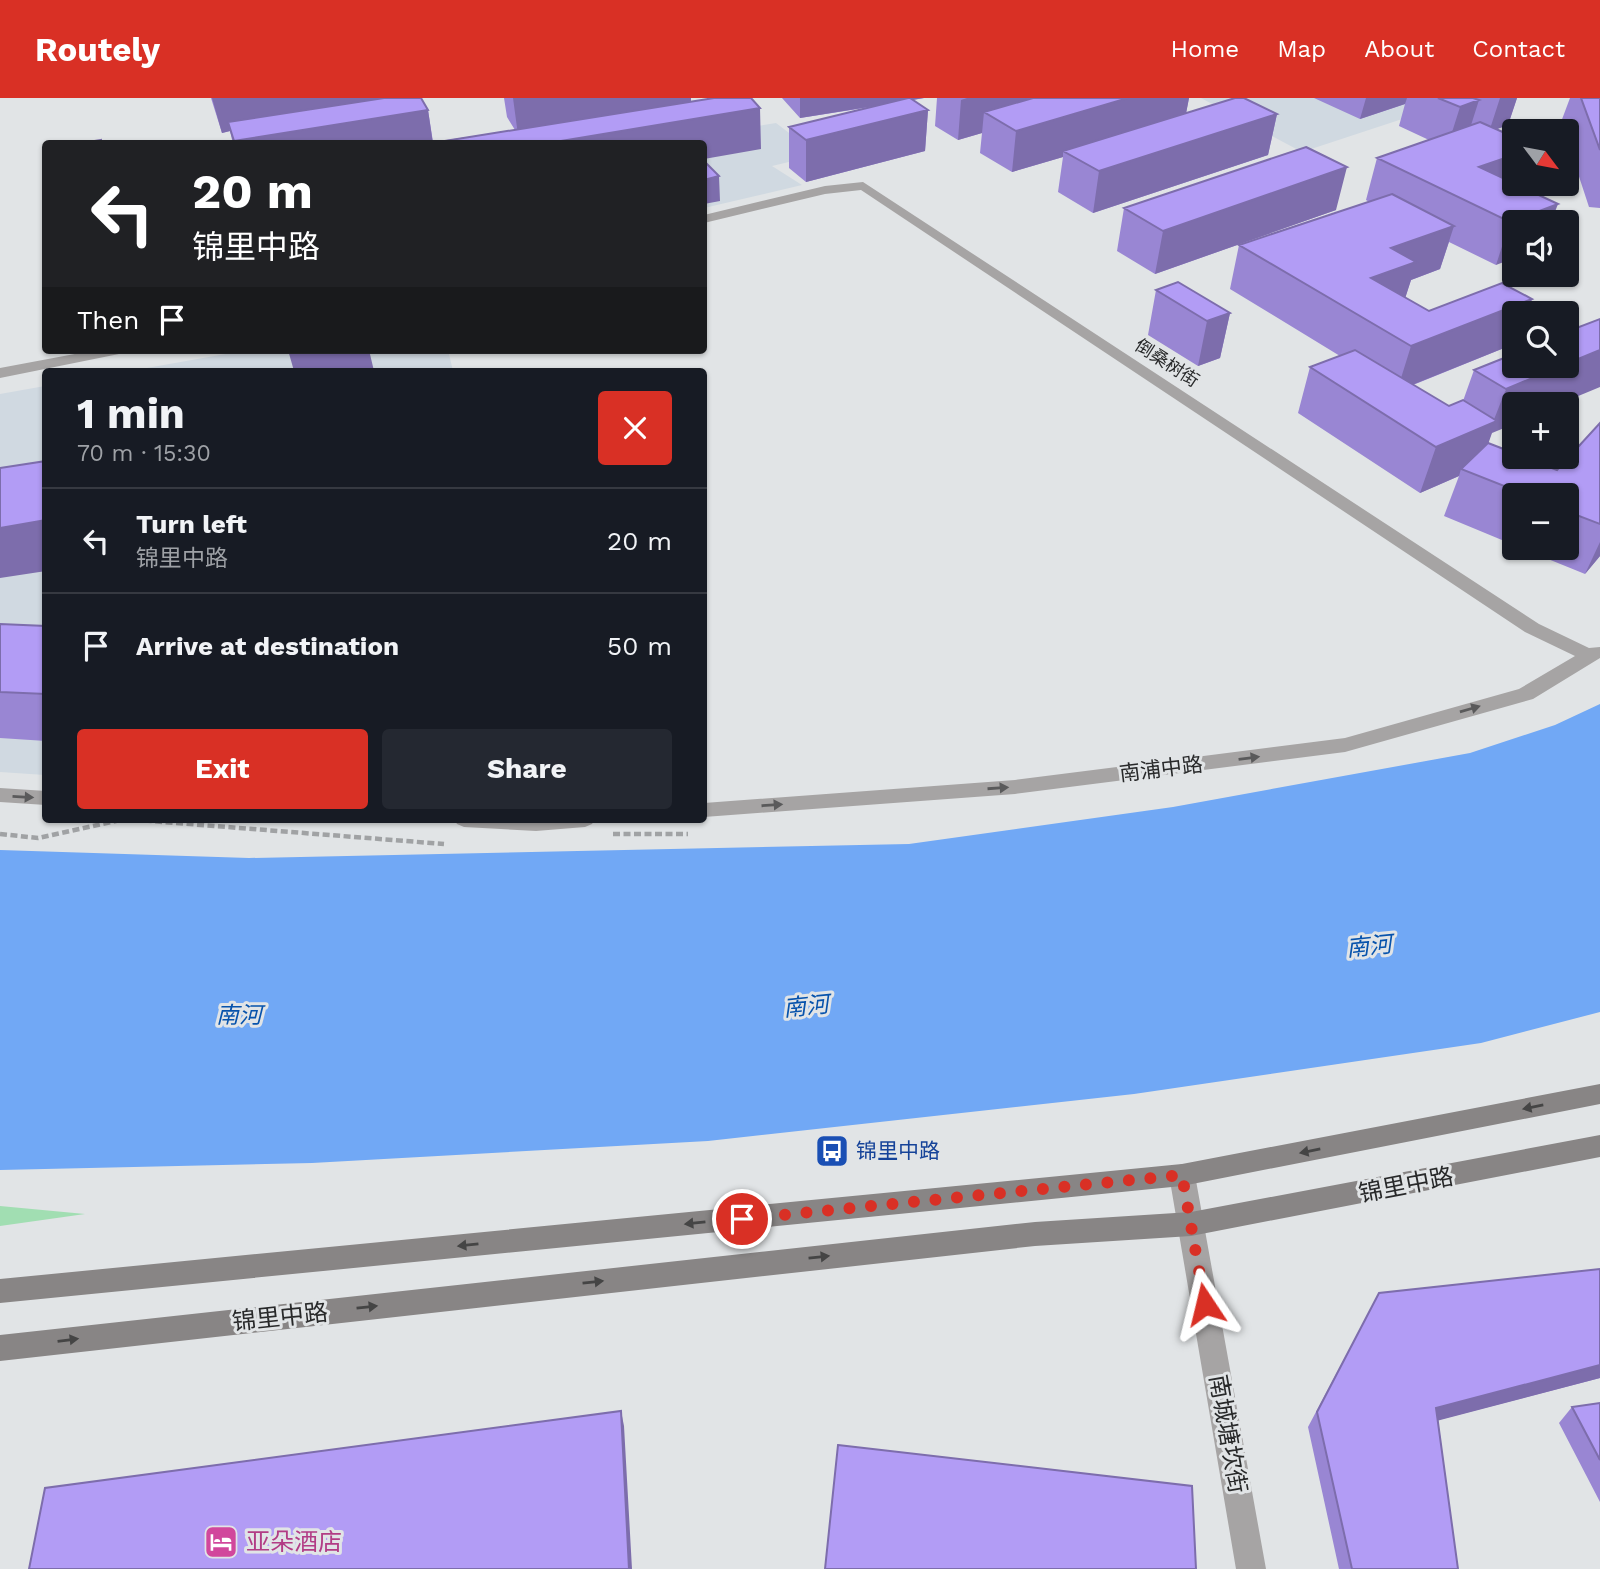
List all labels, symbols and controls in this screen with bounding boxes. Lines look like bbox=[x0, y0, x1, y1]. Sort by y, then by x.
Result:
text: Routely bbox=[35, 30, 160, 69]
text: Home bbox=[1171, 35, 1239, 63]
text: Map bbox=[1277, 35, 1326, 63]
text: About bbox=[1364, 35, 1434, 63]
text: Contact bbox=[1472, 35, 1565, 63]
north arrow bbox=[1502, 119, 1578, 196]
map controls bbox=[1502, 119, 1579, 560]
text: 20 m bbox=[192, 162, 313, 220]
icon: left bbox=[77, 168, 168, 259]
button: sound bbox=[1502, 210, 1579, 287]
text: 锦里中路 bbox=[192, 228, 320, 266]
icon: arrive bbox=[153, 301, 191, 339]
button: search bbox=[1502, 301, 1579, 378]
text: Then bbox=[77, 305, 139, 335]
street label: 倒桑树街 bbox=[1131, 334, 1203, 391]
text: 1 min bbox=[77, 389, 185, 438]
button: close bbox=[598, 391, 672, 465]
button: + bbox=[1502, 392, 1579, 469]
text: 70 m · 15:30 bbox=[77, 440, 211, 467]
button: − bbox=[1502, 483, 1579, 560]
text: Turn left bbox=[136, 509, 247, 539]
icon: left bbox=[77, 522, 115, 560]
text: 20 m bbox=[607, 526, 672, 556]
text: 锦里中路 bbox=[136, 545, 228, 572]
icon: arrive bbox=[77, 627, 115, 665]
text: Arrive at destination bbox=[136, 631, 399, 661]
text: 50 m bbox=[607, 631, 672, 661]
one-way arrow bbox=[1460, 704, 1481, 714]
button: Exit bbox=[77, 729, 368, 809]
button: Share bbox=[382, 729, 672, 809]
street label: 南浦中路 bbox=[1118, 751, 1204, 786]
one-way arrow bbox=[1238, 752, 1260, 763]
one-way arrow bbox=[988, 783, 1010, 794]
one-way arrow bbox=[12, 791, 34, 802]
one-way arrow bbox=[761, 799, 783, 810]
water label: 南河 bbox=[1345, 930, 1397, 962]
water label: 南河 bbox=[782, 990, 834, 1022]
water label: 南河 bbox=[216, 1002, 266, 1029]
one-way arrow bbox=[1522, 1102, 1544, 1113]
bus stop icon: 锦里中路 bbox=[813, 1132, 851, 1170]
place label: 锦里中路 bbox=[856, 1138, 940, 1163]
one-way arrow bbox=[1299, 1145, 1321, 1156]
street label: 锦里中路 bbox=[1356, 1162, 1456, 1208]
pin bbox=[712, 1189, 772, 1249]
icon: arrive bbox=[723, 1200, 761, 1238]
one-way arrow bbox=[684, 1218, 706, 1229]
one-way arrow bbox=[457, 1240, 479, 1251]
one-way arrow bbox=[808, 1252, 830, 1263]
position arrow bbox=[1168, 1267, 1242, 1341]
one-way arrow bbox=[582, 1277, 604, 1288]
street label: 锦里中路 bbox=[231, 1298, 329, 1336]
one-way arrow bbox=[356, 1301, 378, 1312]
one-way arrow bbox=[57, 1334, 79, 1345]
street label: 南城塘坎街 bbox=[1204, 1372, 1252, 1496]
hotel icon: 亚朵酒店 bbox=[202, 1523, 240, 1561]
place label: 亚朵酒店 bbox=[246, 1528, 342, 1556]

